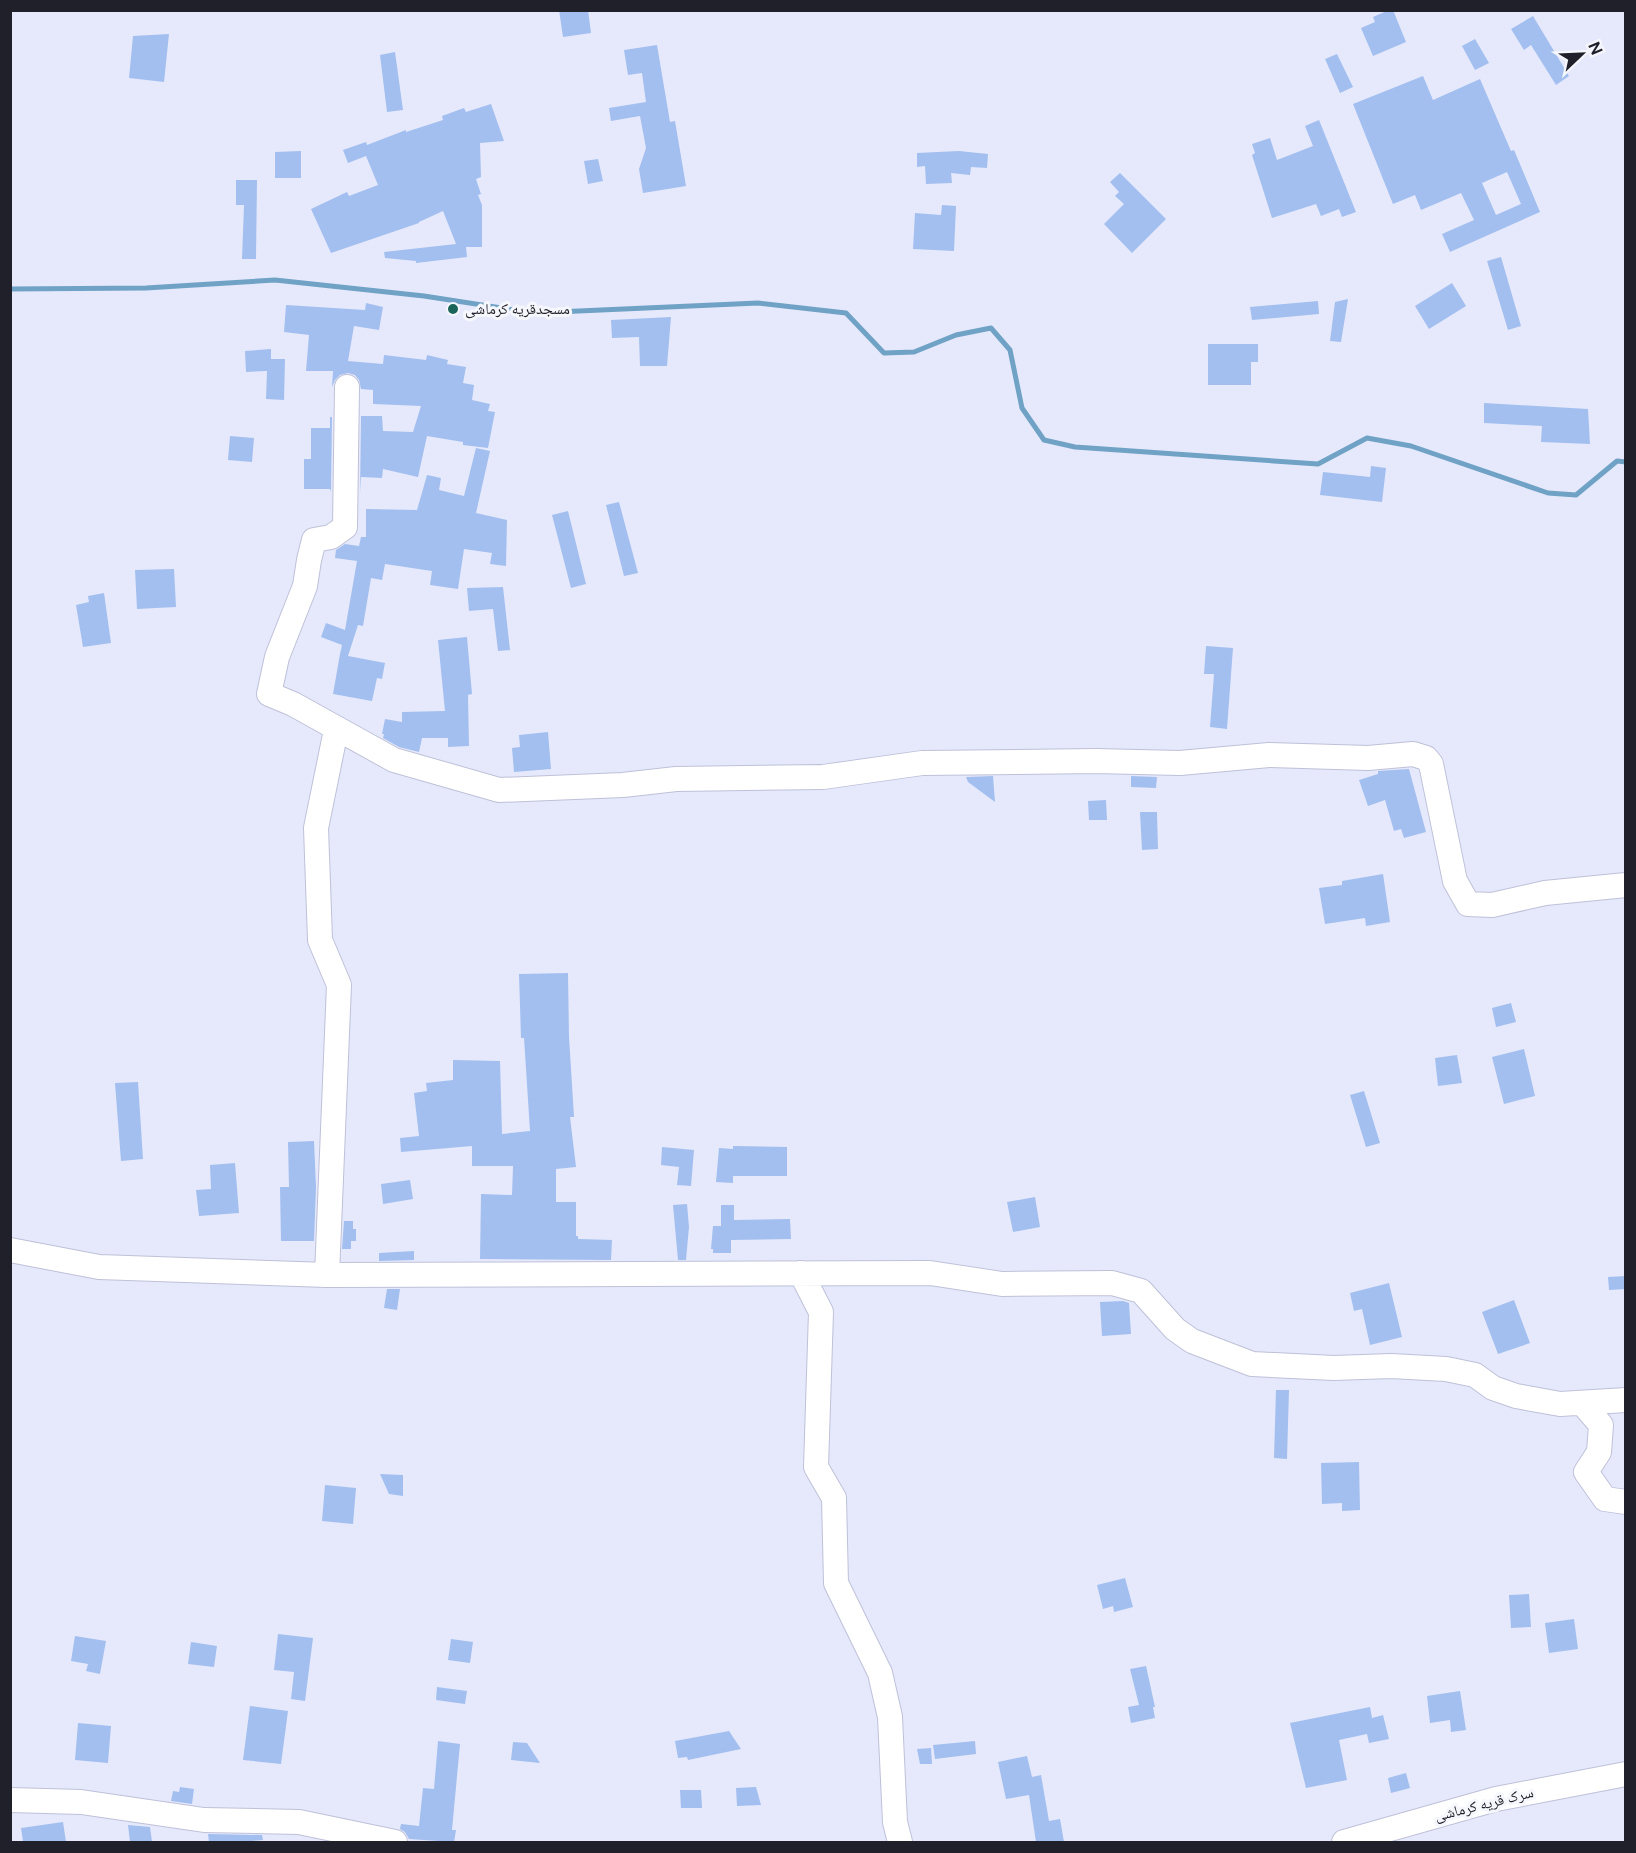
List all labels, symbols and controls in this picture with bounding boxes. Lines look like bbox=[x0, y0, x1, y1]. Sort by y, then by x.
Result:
north arrow bbox=[1552, 24, 1612, 84]
text: N bbox=[1584, 39, 1607, 58]
place label: مسجدقریه کرماشی bbox=[465, 300, 570, 319]
marker: مسجدقریه کرماشی bbox=[446, 302, 460, 316]
street label: سرک قریه کرماشی bbox=[1433, 1783, 1536, 1826]

